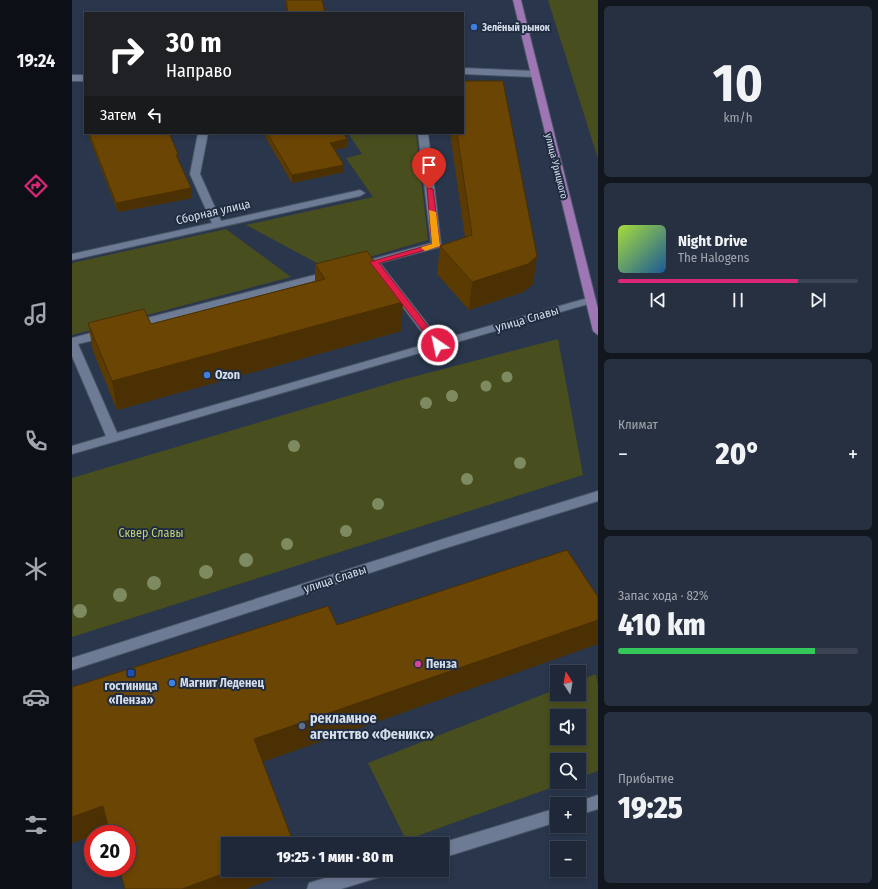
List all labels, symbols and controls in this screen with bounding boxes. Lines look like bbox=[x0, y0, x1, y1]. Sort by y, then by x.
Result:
marker: Зелёный рынок bbox=[469, 22, 479, 32]
place label: Зелёный рынок bbox=[481, 22, 551, 34]
text: 30 m bbox=[166, 26, 222, 59]
icon: right bbox=[100, 28, 152, 80]
text: 19:24 bbox=[17, 50, 55, 72]
text: 10 bbox=[713, 52, 763, 115]
text: Направо bbox=[166, 60, 232, 82]
icon: left bbox=[144, 104, 166, 126]
text: Затем bbox=[100, 106, 136, 124]
text: km/h bbox=[724, 110, 753, 125]
street label: улица Урицкого bbox=[542, 132, 570, 200]
pin bbox=[412, 148, 446, 189]
icon: arrive bbox=[418, 154, 440, 176]
icon: directions bbox=[22, 172, 50, 200]
street label: Сборная улица bbox=[174, 197, 252, 227]
text: Night Drive bbox=[678, 232, 747, 250]
text: The Halogens bbox=[678, 250, 749, 265]
icon: previous bbox=[647, 289, 669, 311]
icon: pause bbox=[727, 289, 749, 311]
icon: next bbox=[807, 289, 829, 311]
icon: music bbox=[22, 300, 50, 328]
street label: улица Славы bbox=[494, 303, 560, 335]
position arrow bbox=[417, 324, 459, 366]
place label: Ozon bbox=[215, 368, 240, 382]
marker: Ozon bbox=[202, 370, 212, 380]
text: Климат bbox=[618, 417, 658, 432]
icon: phone bbox=[22, 427, 50, 455]
text: 20° bbox=[716, 436, 760, 472]
text: − bbox=[618, 441, 628, 468]
text: + bbox=[848, 441, 858, 468]
park label: Сквер Славы bbox=[119, 526, 183, 540]
icon: climate bbox=[22, 555, 50, 583]
street label: улица Славы bbox=[302, 562, 368, 596]
text: Запас хода · 82% bbox=[618, 588, 708, 603]
text: 410 km bbox=[618, 607, 706, 643]
place label: Пенза bbox=[426, 657, 457, 671]
marker: Пенза bbox=[413, 659, 423, 669]
north arrow bbox=[550, 665, 586, 701]
map controls bbox=[550, 665, 586, 877]
marker: гостиница «Пенза» bbox=[126, 668, 136, 678]
place label: Магнит Леденец bbox=[180, 676, 264, 690]
marker: Магнит Леденец bbox=[167, 678, 177, 688]
place label: гостиница «Пенза» bbox=[105, 679, 157, 707]
icon: car bbox=[22, 683, 50, 711]
button: sound bbox=[550, 709, 586, 745]
place label: рекламное агентство «Феникс» bbox=[310, 710, 434, 743]
marker: рекламное агентство «Феникс» bbox=[297, 721, 307, 731]
button: search bbox=[550, 753, 586, 789]
text: Прибытие bbox=[618, 771, 674, 786]
text: 19:25 bbox=[618, 790, 683, 826]
button: + bbox=[550, 797, 586, 833]
icon: filters bbox=[22, 811, 50, 839]
speed limit sign: 20 bbox=[84, 825, 136, 877]
button: − bbox=[550, 841, 586, 877]
text: 19:25 · 1 мин · 80 m bbox=[277, 848, 393, 866]

